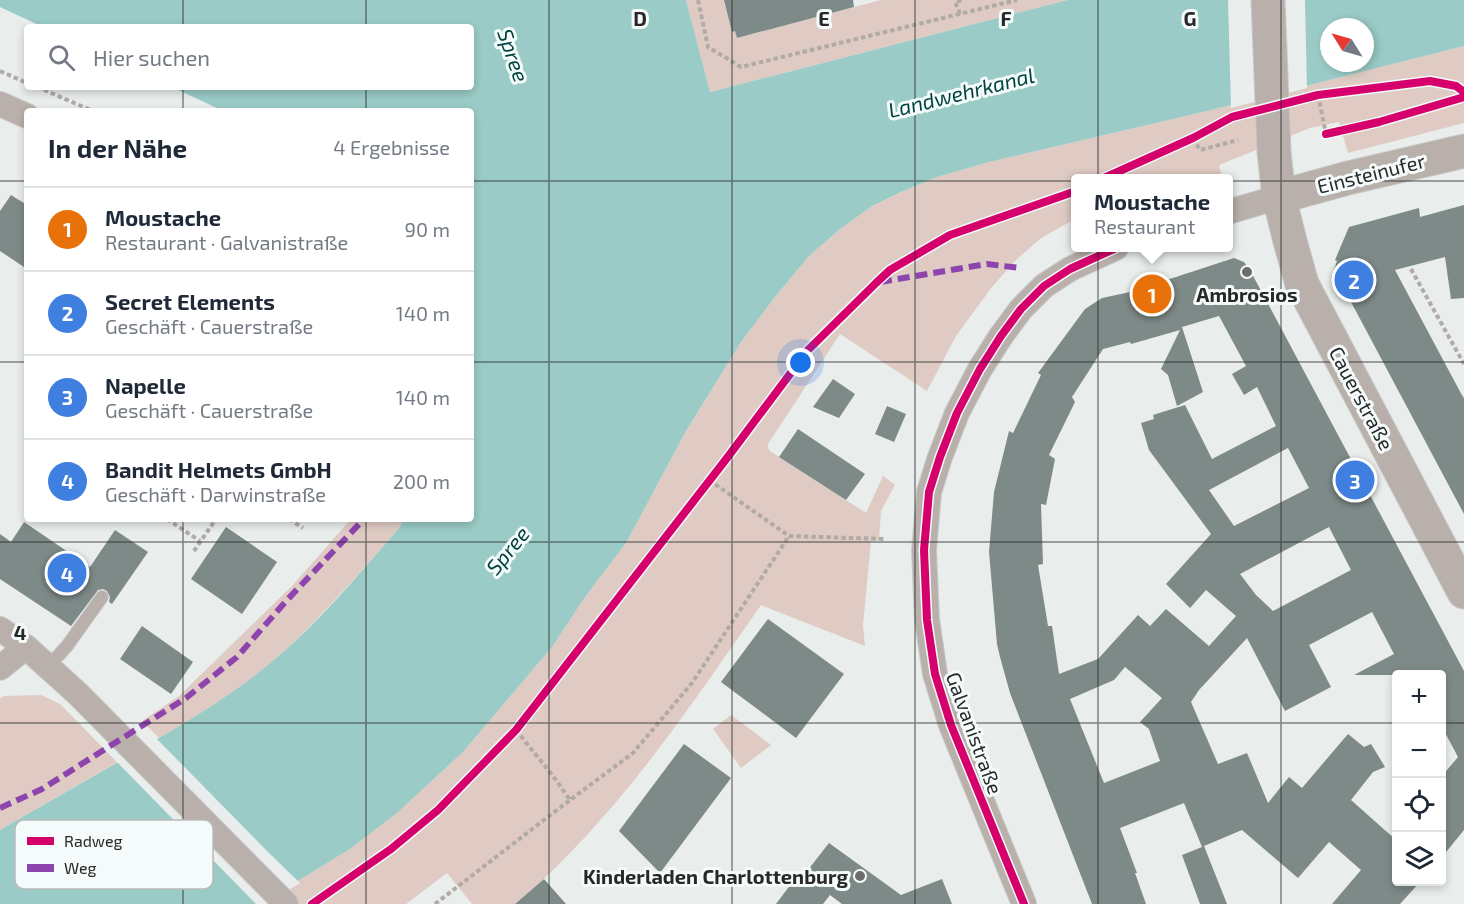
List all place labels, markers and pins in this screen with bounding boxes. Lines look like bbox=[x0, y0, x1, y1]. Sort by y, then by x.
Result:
pin: 2 bbox=[1334, 258, 1374, 302]
marker: Ambrosios bbox=[1240, 265, 1254, 279]
pin: 1 bbox=[1132, 272, 1172, 316]
place label: Ambrosios bbox=[1196, 282, 1298, 306]
pin: 3 bbox=[1336, 458, 1374, 502]
pin: 4 bbox=[48, 550, 86, 596]
place label: Kinderladen Charlottenburg bbox=[583, 864, 848, 888]
marker: Kinderladen Charlottenburg bbox=[853, 869, 867, 883]

